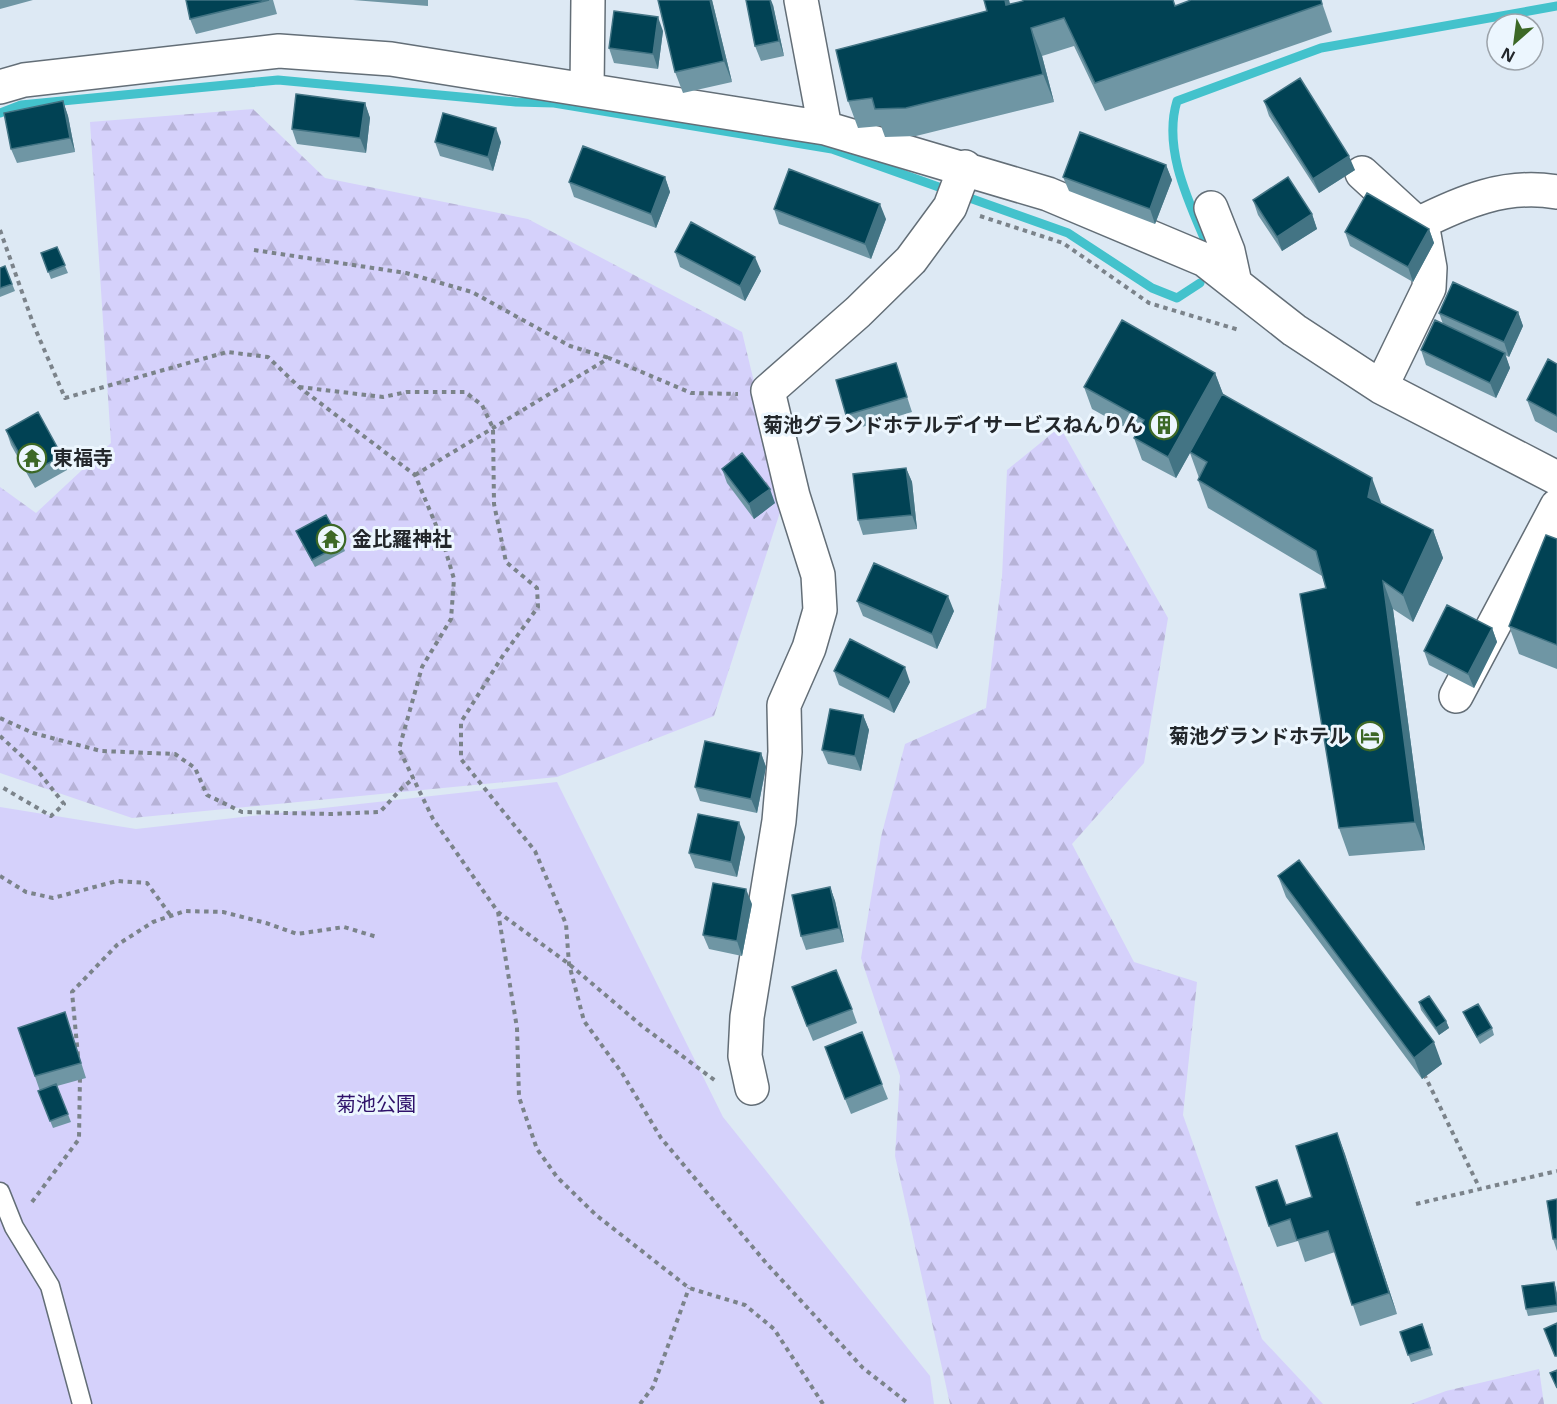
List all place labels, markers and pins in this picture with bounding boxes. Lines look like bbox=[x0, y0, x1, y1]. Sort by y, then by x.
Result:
building icon: 菊池グランドホテルデイサービスねんりん bbox=[1148, 409, 1180, 441]
place label: 菊池グランドホテルデイサービスねんりん bbox=[763, 411, 1143, 438]
temple icon: 東福寺 bbox=[16, 442, 48, 474]
place label: 東福寺 bbox=[53, 444, 113, 471]
temple icon: 金比羅神社 bbox=[315, 523, 347, 555]
place label: 金比羅神社 bbox=[352, 525, 452, 552]
hotel icon: 菊池グランドホテル bbox=[1354, 720, 1386, 752]
place label: 菊池グランドホテル bbox=[1169, 722, 1349, 749]

